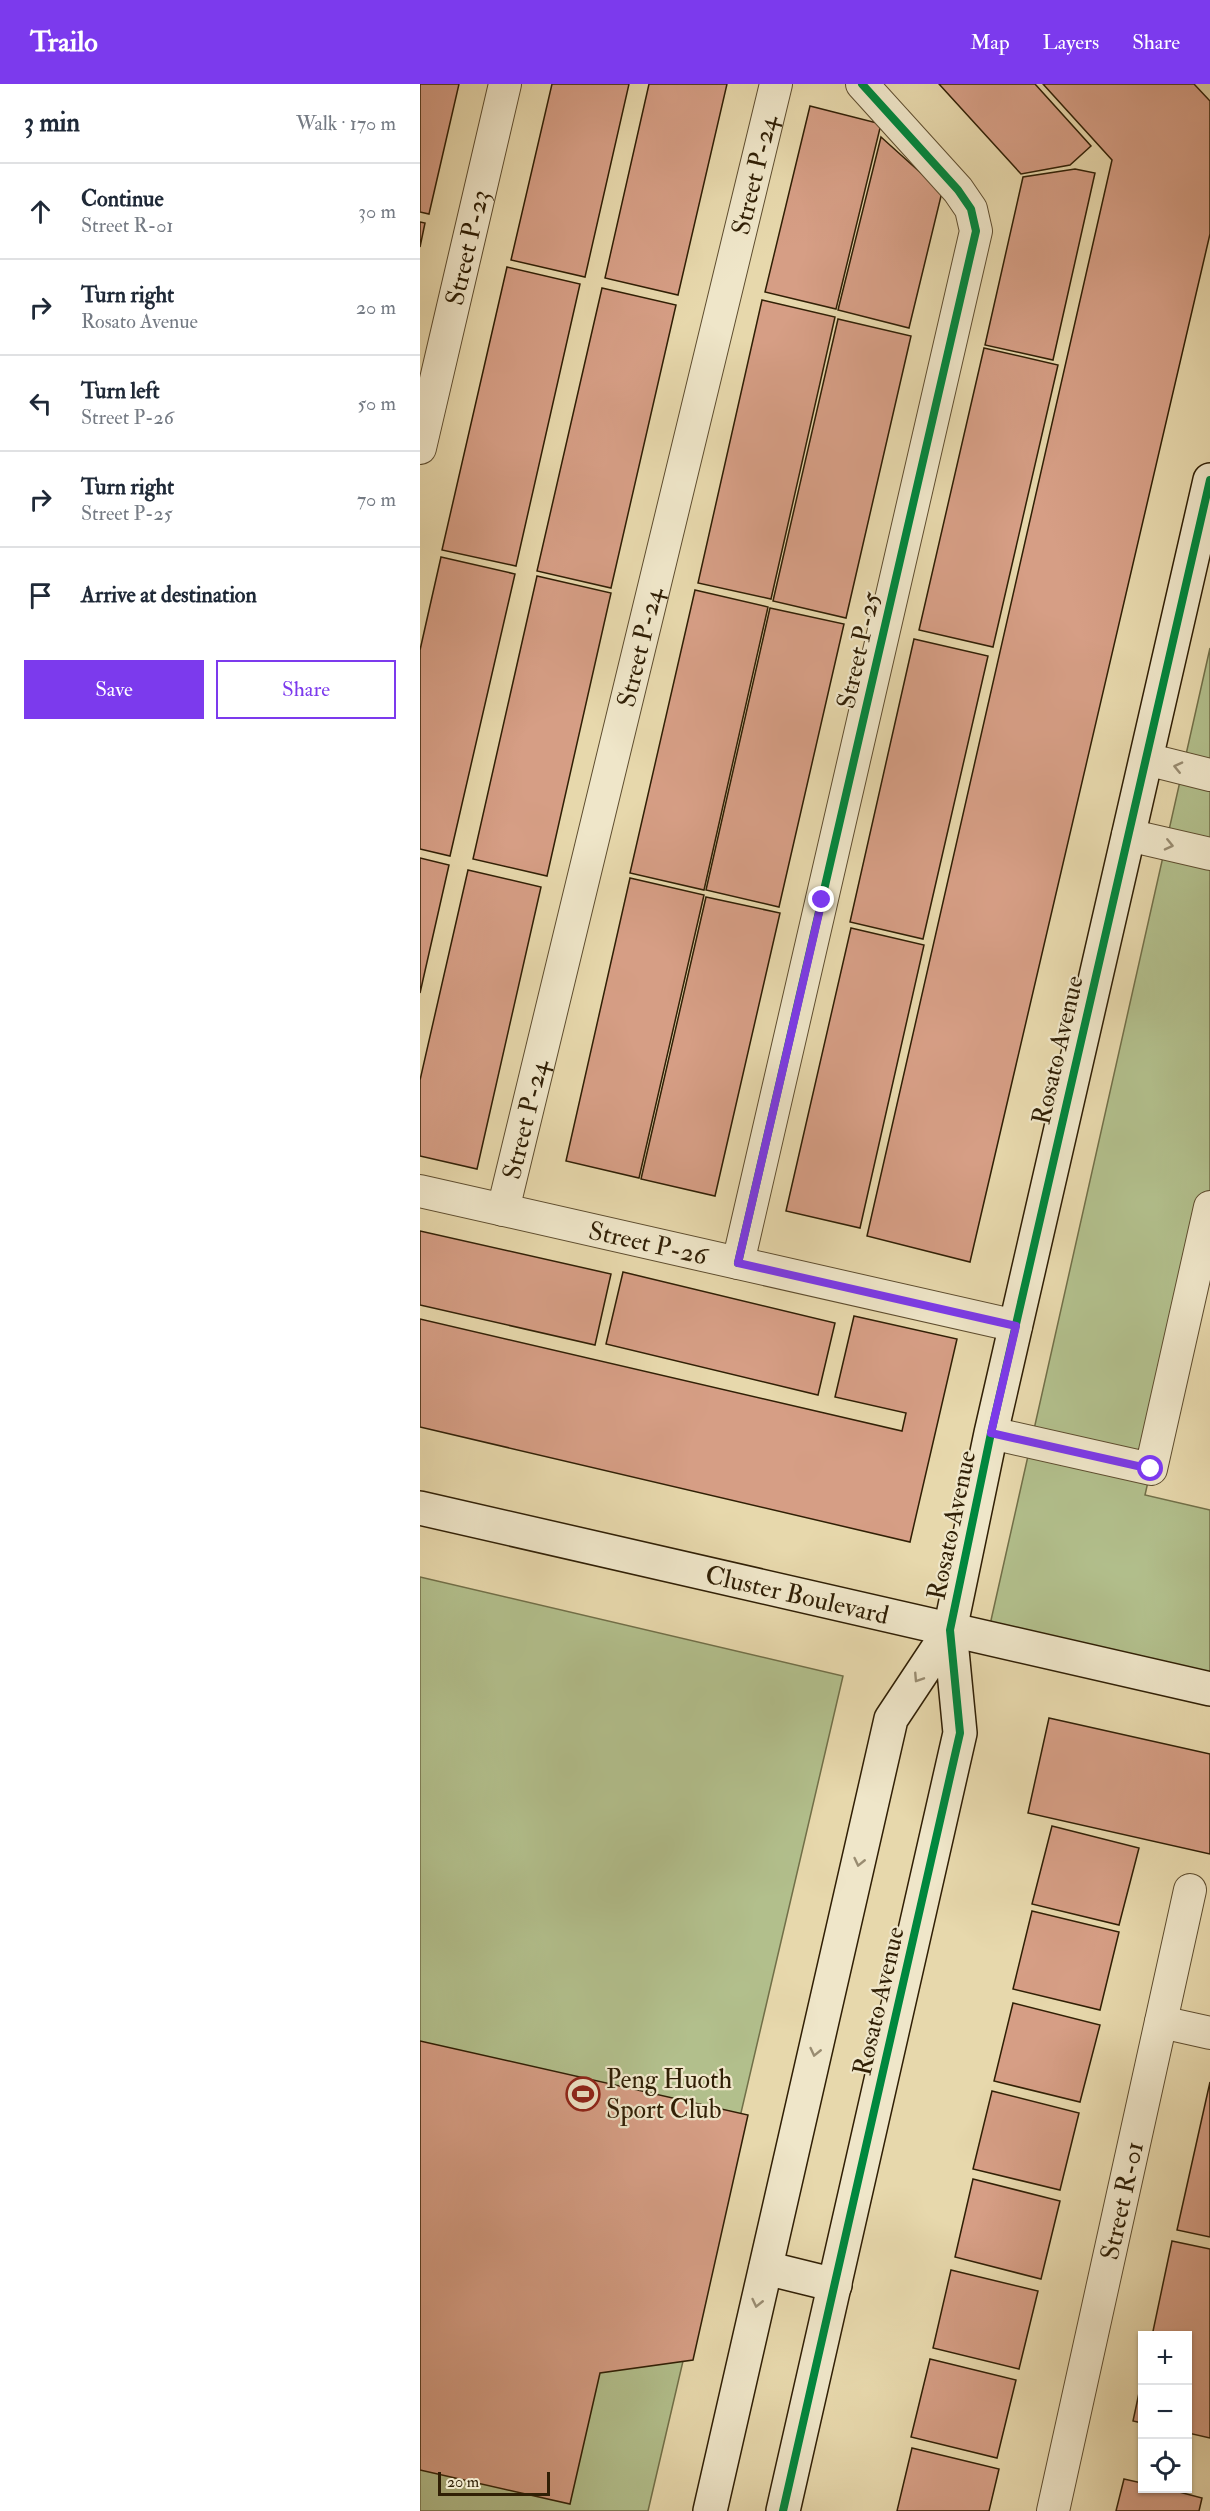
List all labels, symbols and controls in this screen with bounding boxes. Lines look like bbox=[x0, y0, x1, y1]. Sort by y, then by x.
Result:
text: Trailo bbox=[30, 25, 98, 60]
text: Map bbox=[970, 29, 1010, 56]
text: Layers bbox=[1043, 29, 1099, 56]
text: Share bbox=[1132, 29, 1180, 56]
text: 3 min bbox=[24, 107, 80, 139]
text: Walk · 170 m bbox=[296, 111, 396, 136]
street label: Street P-24 bbox=[725, 111, 785, 238]
text: Continue bbox=[81, 185, 164, 213]
street label: Street P-23 bbox=[439, 187, 497, 309]
icon: ahead bbox=[24, 195, 57, 228]
text: 30 m bbox=[358, 199, 396, 224]
text: Street R-01 bbox=[81, 213, 173, 238]
text: Turn right bbox=[81, 281, 174, 309]
icon: right bbox=[24, 291, 57, 324]
text: 20 m bbox=[356, 295, 396, 320]
text: Rosato Avenue bbox=[81, 309, 198, 334]
text: Turn left bbox=[81, 377, 160, 405]
icon: left bbox=[24, 387, 57, 420]
text: 50 m bbox=[357, 391, 396, 416]
text: Street P-26 bbox=[81, 405, 174, 430]
text: Turn right bbox=[81, 473, 174, 501]
icon: right bbox=[24, 483, 57, 516]
text: 70 m bbox=[357, 487, 396, 512]
text: Street P-25 bbox=[81, 501, 172, 526]
icon: arrive bbox=[24, 579, 57, 612]
text: Arrive at destination bbox=[81, 581, 257, 609]
street label: Street P-24 bbox=[611, 584, 671, 710]
street label: Street P-25 bbox=[830, 588, 888, 712]
button: Save bbox=[24, 660, 204, 719]
button: Share bbox=[216, 660, 396, 719]
one-way arrow bbox=[1173, 761, 1183, 774]
one-way arrow bbox=[1164, 837, 1174, 850]
route end bbox=[808, 886, 834, 912]
street label: Rosato Avenue bbox=[1025, 972, 1091, 1128]
street label: Street P-24 bbox=[496, 1056, 556, 1183]
street label: Street P-26 bbox=[586, 1215, 712, 1273]
street label: Rosato Avenue bbox=[921, 1447, 983, 1603]
route start bbox=[1137, 1455, 1163, 1481]
street label: Cluster Boulevard bbox=[702, 1559, 892, 1632]
one-way arrow bbox=[914, 1672, 925, 1683]
one-way arrow bbox=[853, 1857, 866, 1867]
street label: Rosato Avenue bbox=[846, 1923, 912, 2079]
one-way arrow bbox=[810, 2047, 823, 2057]
place label: Peng Huoth Sport Club bbox=[606, 2064, 732, 2127]
sports icon: Peng Huoth Sport Club bbox=[565, 2076, 601, 2112]
street label: Street R-01 bbox=[1094, 2139, 1151, 2263]
one-way arrow bbox=[752, 2298, 765, 2308]
map controls bbox=[1138, 2331, 1192, 2493]
button: + bbox=[1138, 2331, 1192, 2385]
button: − bbox=[1138, 2385, 1192, 2439]
button: locate bbox=[1138, 2439, 1192, 2493]
scale bar bbox=[438, 2469, 550, 2496]
text: 20 m bbox=[447, 2472, 479, 2492]

